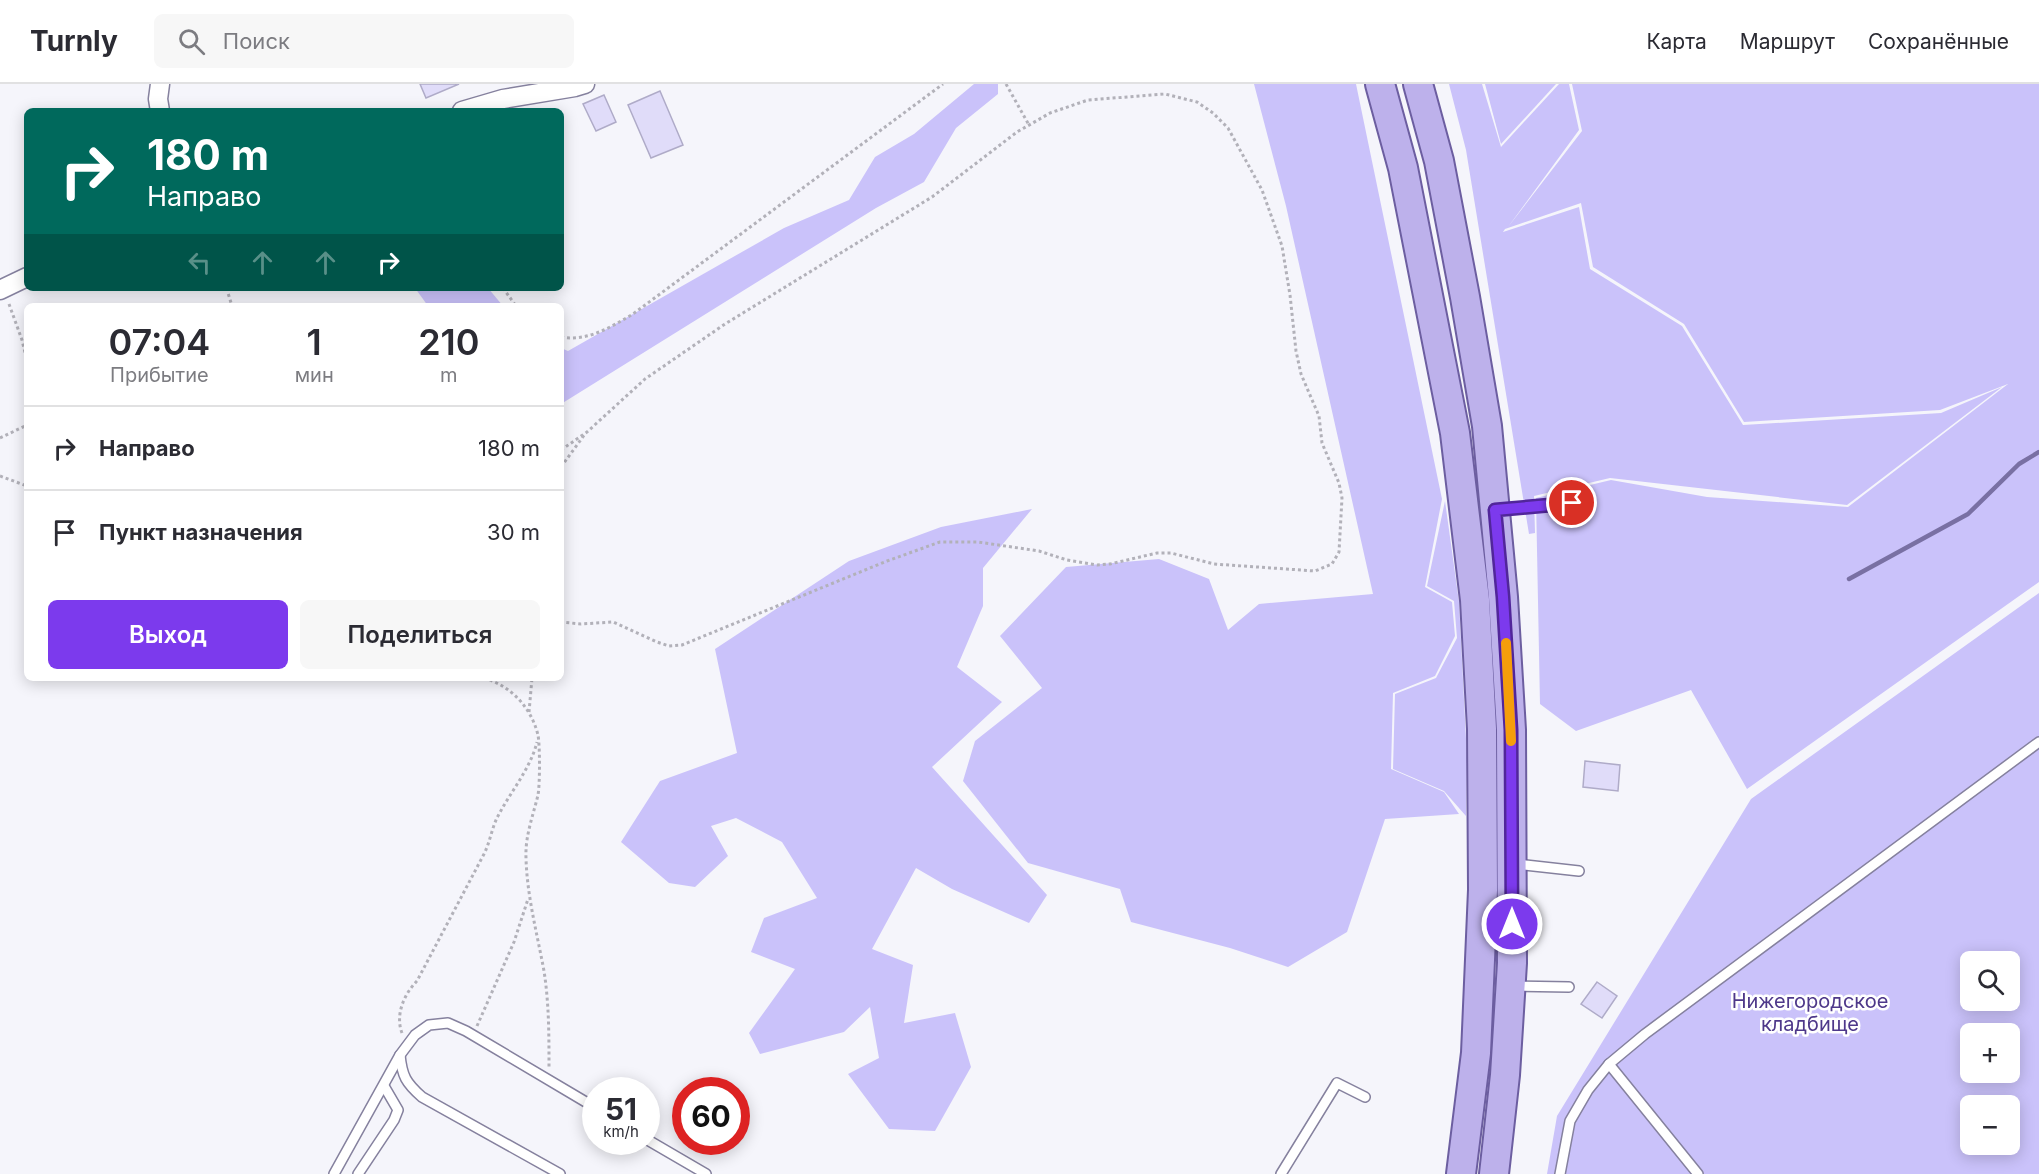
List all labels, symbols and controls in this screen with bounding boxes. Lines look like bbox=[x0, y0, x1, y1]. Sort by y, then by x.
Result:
search box bbox=[154, 14, 574, 68]
text: Turnly bbox=[30, 24, 118, 58]
icon: search bbox=[175, 25, 208, 58]
text: Поиск bbox=[223, 28, 290, 54]
text: Карта bbox=[1646, 29, 1707, 54]
text: Маршрут bbox=[1740, 29, 1835, 54]
text: Сохранённые bbox=[1868, 29, 2009, 54]
text: 180 m bbox=[147, 129, 269, 180]
icon: right bbox=[48, 132, 126, 210]
text: Направо bbox=[147, 180, 262, 213]
icon: left bbox=[183, 246, 216, 279]
icon: ahead bbox=[246, 246, 279, 279]
icon: ahead bbox=[309, 246, 342, 279]
icon: right bbox=[372, 246, 405, 279]
text: 07:04 bbox=[108, 320, 210, 364]
text: 1 bbox=[307, 320, 322, 364]
text: 210 bbox=[418, 320, 480, 364]
text: Прибытие bbox=[110, 363, 209, 387]
text: мин bbox=[295, 363, 334, 387]
text: m bbox=[440, 363, 458, 387]
icon: right bbox=[48, 432, 81, 465]
text: Направо bbox=[99, 435, 195, 461]
text: 180 m bbox=[478, 435, 540, 461]
pin bbox=[1546, 477, 1597, 528]
icon: arrive bbox=[1555, 486, 1588, 519]
icon: arrive bbox=[48, 516, 81, 549]
text: Пункт назначения bbox=[99, 519, 303, 545]
text: 30 m bbox=[487, 519, 540, 545]
button: Выход bbox=[48, 600, 288, 669]
button: Поделиться bbox=[300, 600, 540, 669]
position arrow bbox=[1480, 892, 1544, 956]
map controls bbox=[1960, 951, 2020, 1155]
button: search bbox=[1960, 951, 2020, 1011]
park label: Нижегородское кладбище bbox=[1732, 989, 1888, 1036]
button: + bbox=[1960, 1023, 2020, 1083]
speed limit sign: 60 bbox=[672, 1077, 750, 1155]
text: 51 bbox=[605, 1091, 637, 1127]
button: − bbox=[1960, 1095, 2020, 1155]
text: km/h bbox=[603, 1122, 639, 1141]

